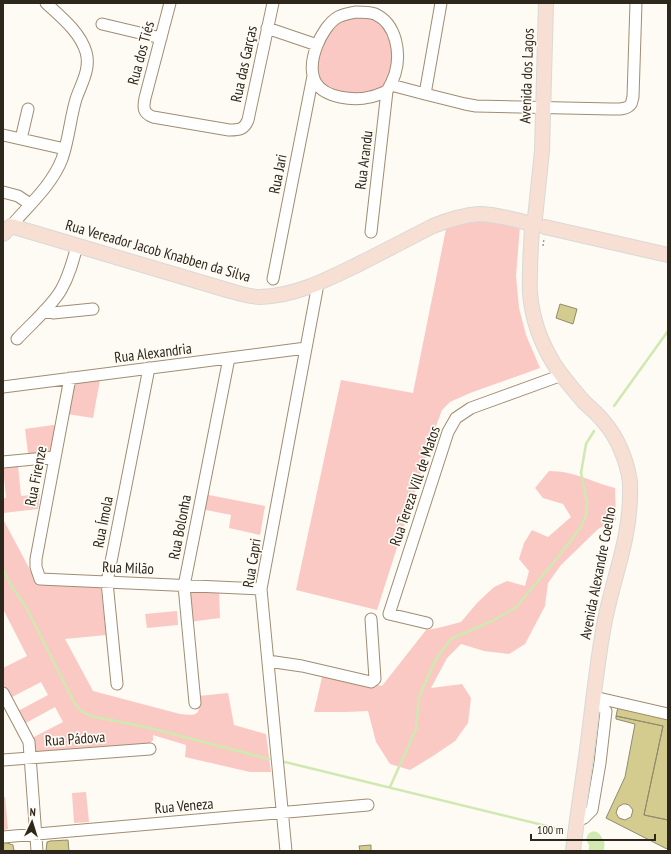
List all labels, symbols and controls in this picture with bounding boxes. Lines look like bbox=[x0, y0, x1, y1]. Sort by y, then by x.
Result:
street label: Rua dos Tiés bbox=[123, 19, 158, 87]
street label: Rua das Garças bbox=[226, 24, 261, 104]
street label: Avenida dos Lagos bbox=[515, 28, 538, 124]
street label: Rua Arandu bbox=[350, 129, 377, 191]
street label: Rua Jari bbox=[264, 153, 291, 195]
street label: Rua Vereador Jacob Knabben da Silva bbox=[63, 215, 253, 286]
street label: Rua Alexandria bbox=[113, 338, 193, 367]
street label: Rua Tereza Vill de Matos bbox=[385, 423, 444, 548]
street label: Rua Firenze bbox=[20, 444, 51, 507]
street label: Rua Bolonha bbox=[164, 493, 195, 561]
street label: Rua Ímola bbox=[88, 495, 117, 549]
street label: Avenida Alexandre Coelho bbox=[575, 505, 620, 641]
street label: Rua Capri bbox=[238, 537, 265, 589]
street label: Rua Milão bbox=[102, 557, 154, 578]
street label: Rua Pádova bbox=[44, 727, 106, 750]
street label: Rua Veneza bbox=[154, 793, 214, 818]
north arrow bbox=[12, 802, 52, 842]
text: N bbox=[29, 805, 36, 819]
scale bar bbox=[531, 816, 655, 842]
text: 100 m bbox=[537, 822, 564, 837]

